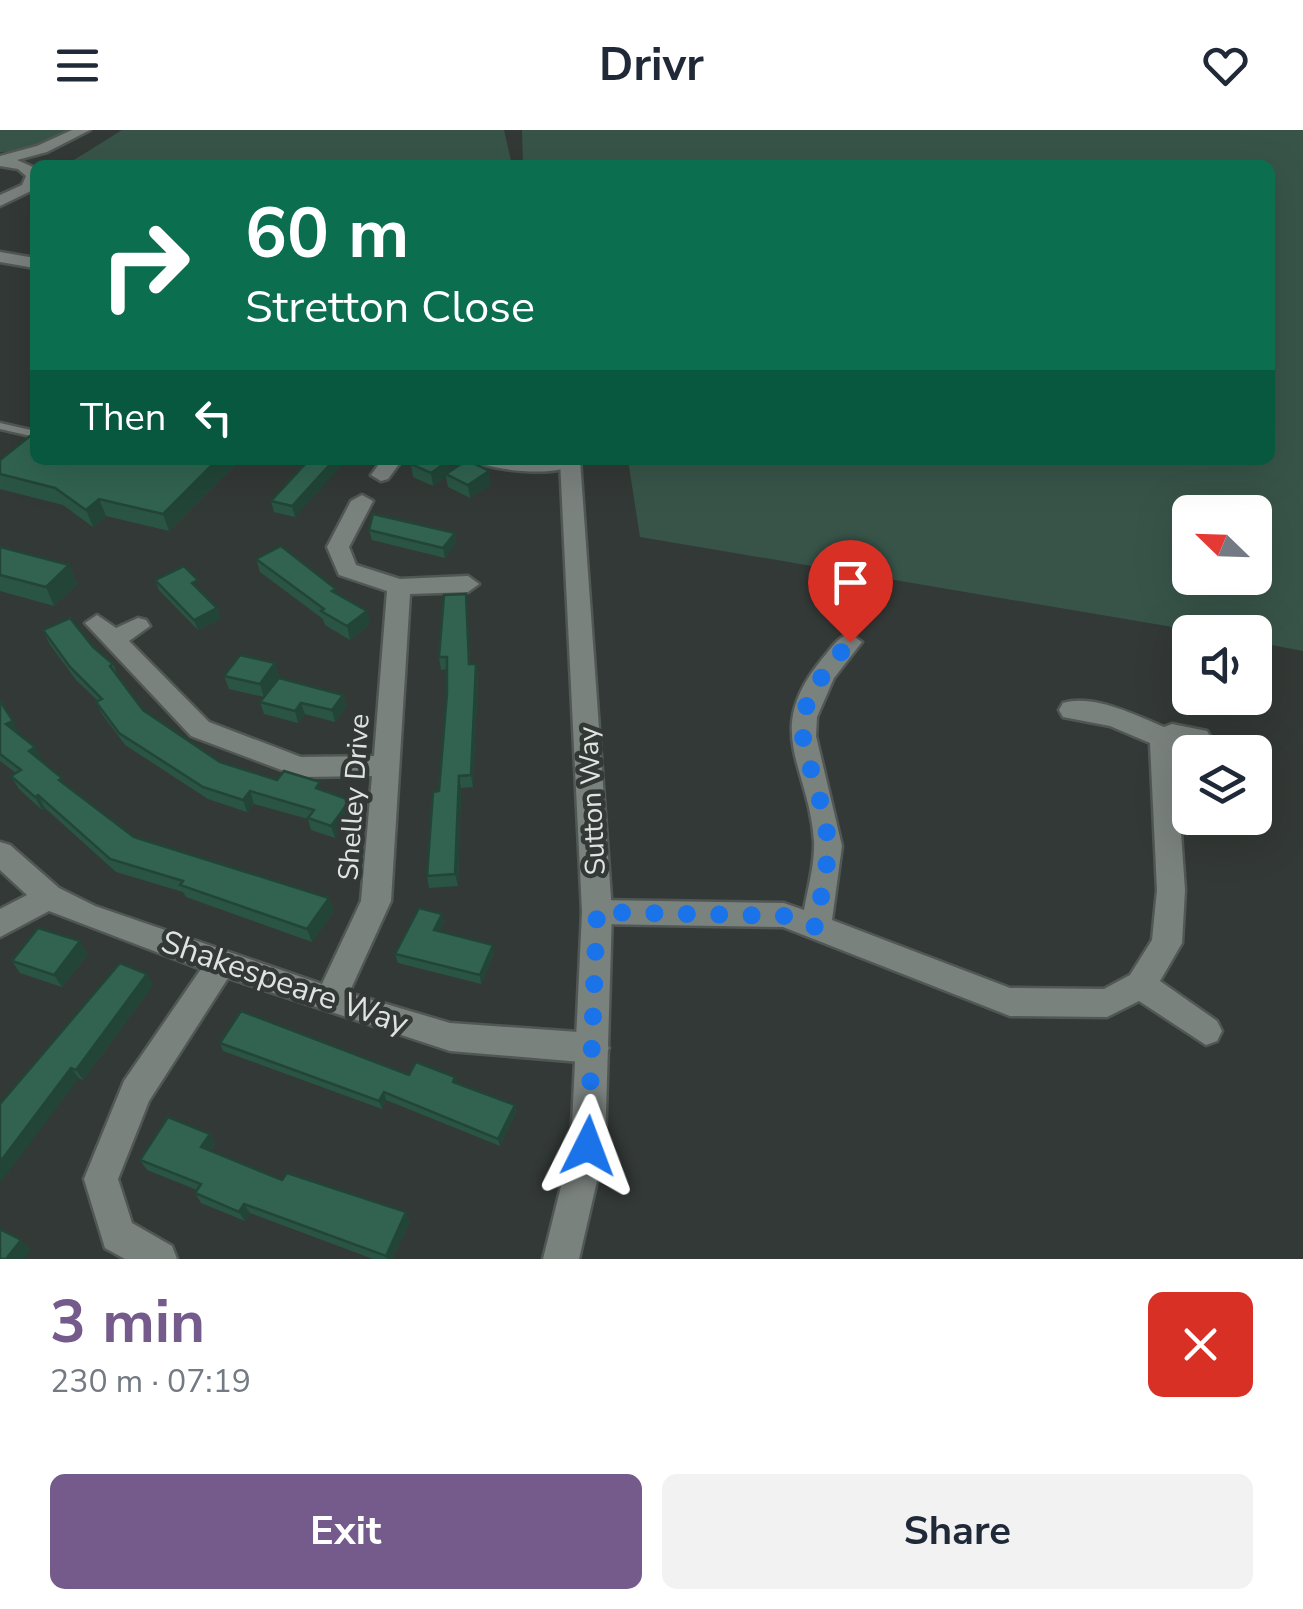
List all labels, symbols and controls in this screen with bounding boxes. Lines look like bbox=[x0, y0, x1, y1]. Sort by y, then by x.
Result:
text: Drivr bbox=[599, 35, 704, 96]
icon: menu bbox=[50, 38, 105, 93]
icon: heart bbox=[1198, 38, 1253, 93]
text: 60 m bbox=[245, 186, 409, 282]
icon: right bbox=[80, 200, 210, 330]
text: Stretton Close bbox=[245, 277, 535, 338]
icon: left bbox=[186, 390, 241, 445]
text: Then bbox=[80, 392, 166, 443]
north arrow bbox=[1172, 495, 1272, 595]
map controls bbox=[1172, 495, 1272, 835]
pin bbox=[808, 540, 893, 643]
icon: arrive bbox=[823, 555, 878, 610]
button: sound bbox=[1172, 615, 1272, 715]
street label: Shelley Drive bbox=[329, 712, 379, 882]
street label: Sutton Way bbox=[569, 725, 615, 876]
button: layers bbox=[1172, 735, 1272, 835]
street label: Shakespeare Way bbox=[156, 920, 415, 1045]
position arrow bbox=[536, 1094, 640, 1198]
text: 3 min bbox=[50, 1281, 205, 1363]
button: close bbox=[1148, 1292, 1253, 1397]
text: 230 m · 07:19 bbox=[50, 1360, 251, 1403]
button: Exit bbox=[50, 1474, 642, 1589]
button: Share bbox=[662, 1474, 1253, 1589]

